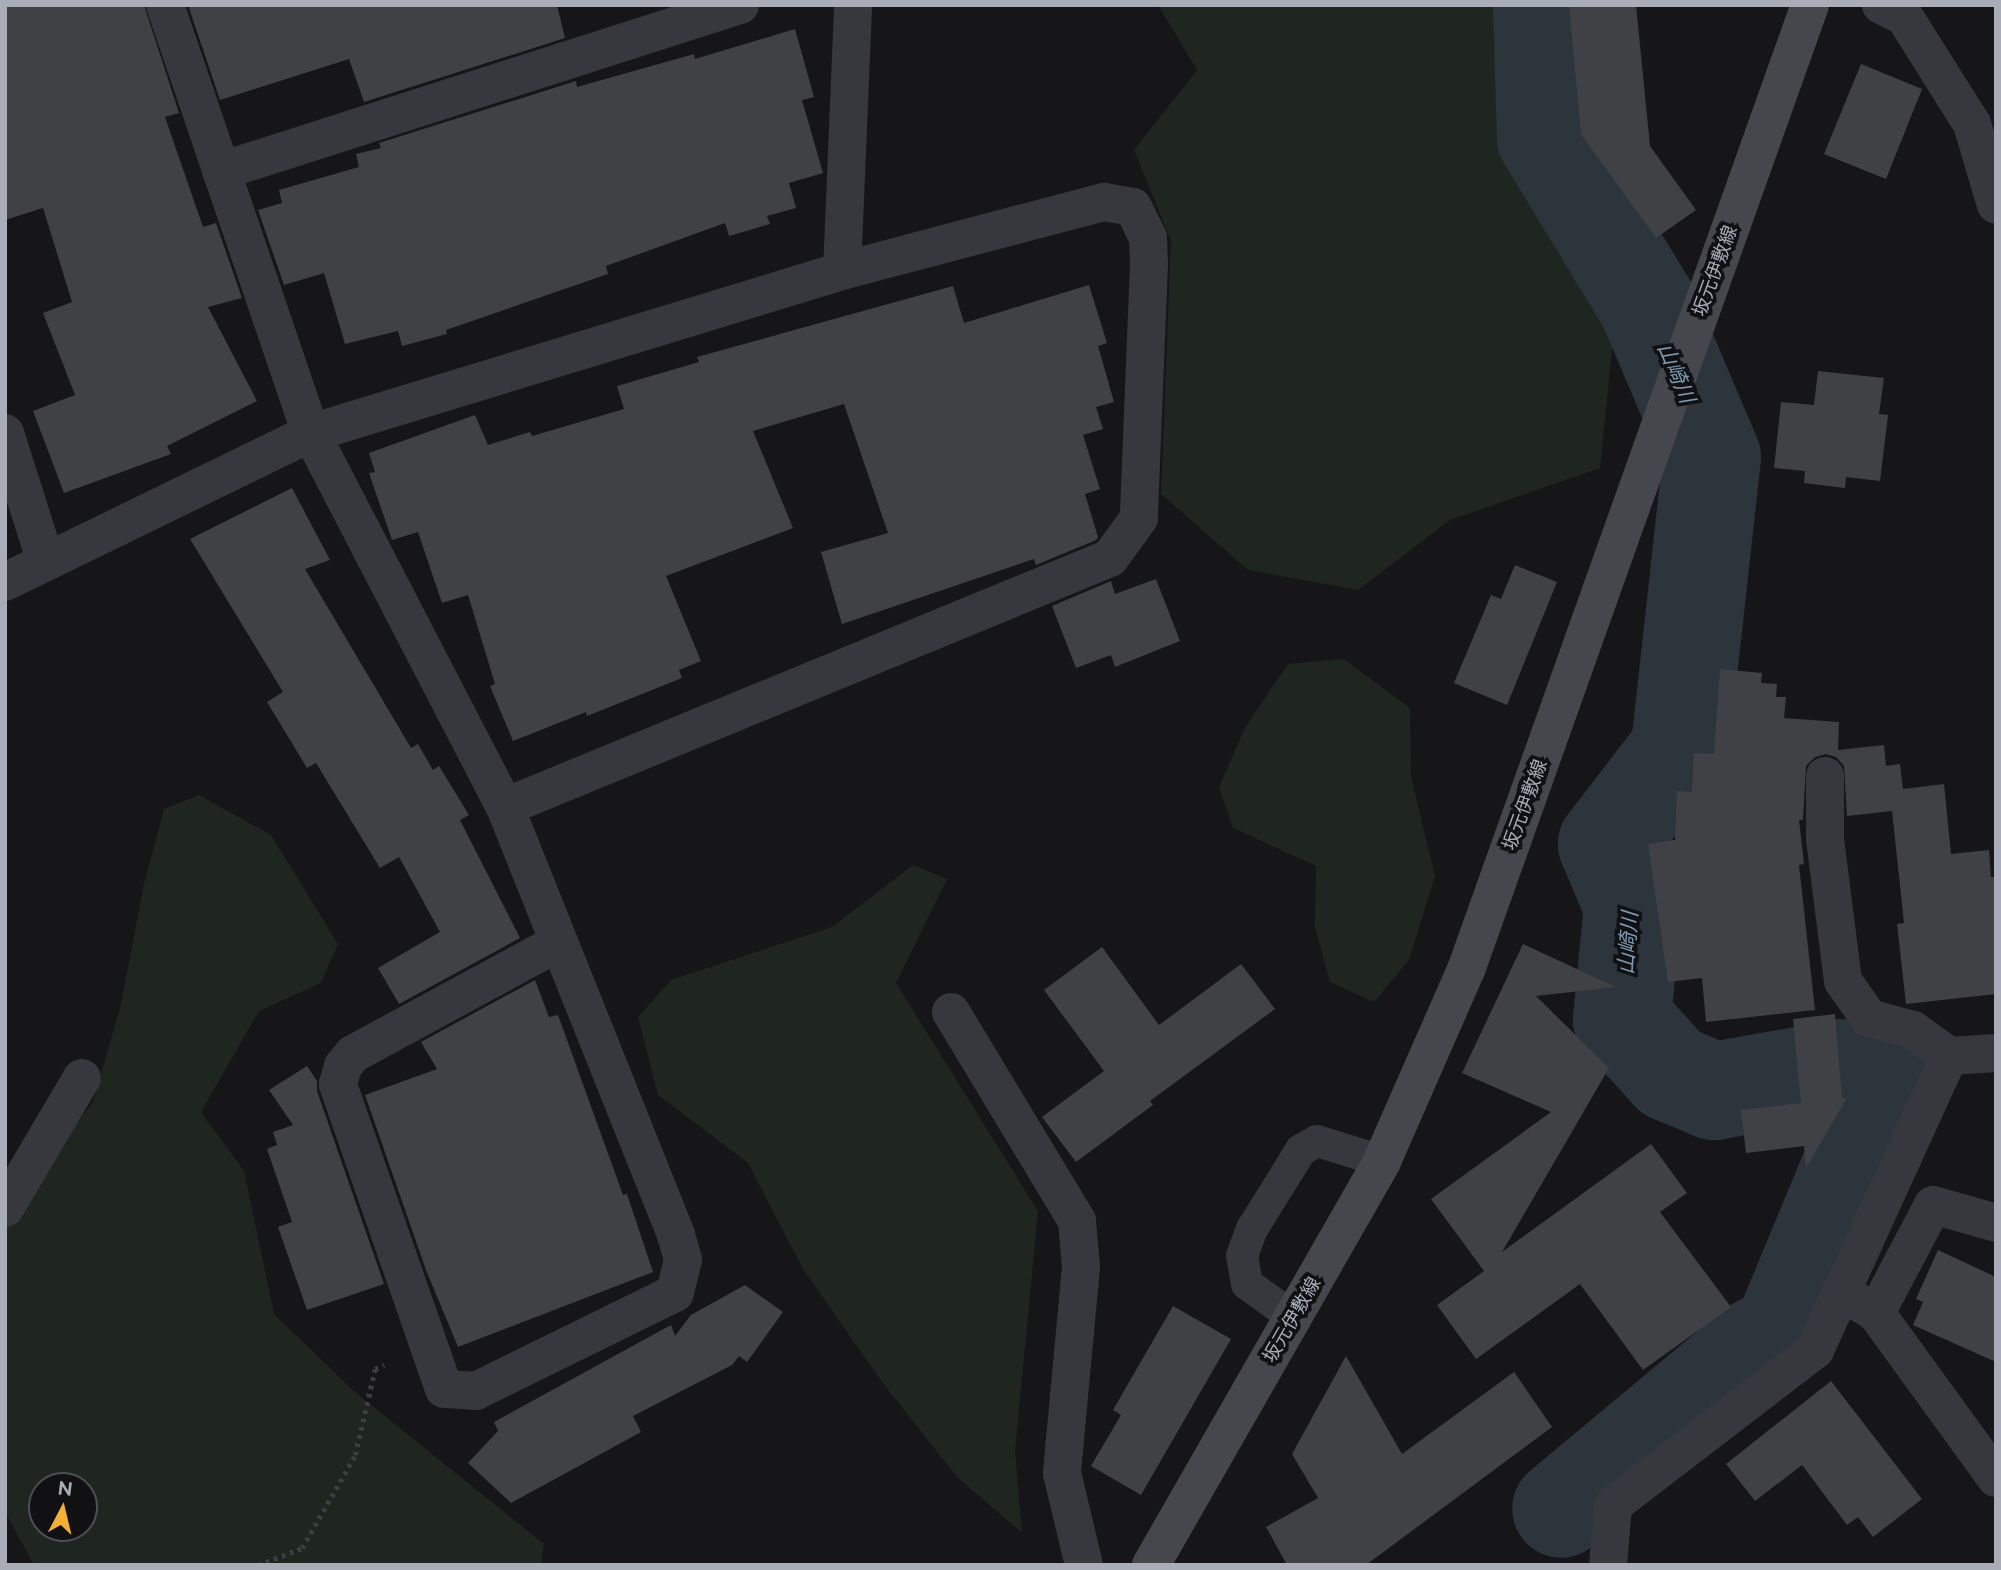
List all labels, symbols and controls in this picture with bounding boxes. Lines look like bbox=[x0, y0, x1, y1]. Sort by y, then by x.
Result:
street label: 坂元伊敷線 bbox=[1688, 222, 1742, 320]
water label: 山崎川 bbox=[1652, 339, 1700, 407]
street label: 坂元伊敷線 bbox=[1498, 756, 1552, 854]
water label: 山崎川 bbox=[1613, 911, 1643, 975]
street label: 坂元伊敷線 bbox=[1258, 1273, 1326, 1367]
north arrow bbox=[28, 1472, 98, 1542]
text: N bbox=[57, 1476, 74, 1500]

